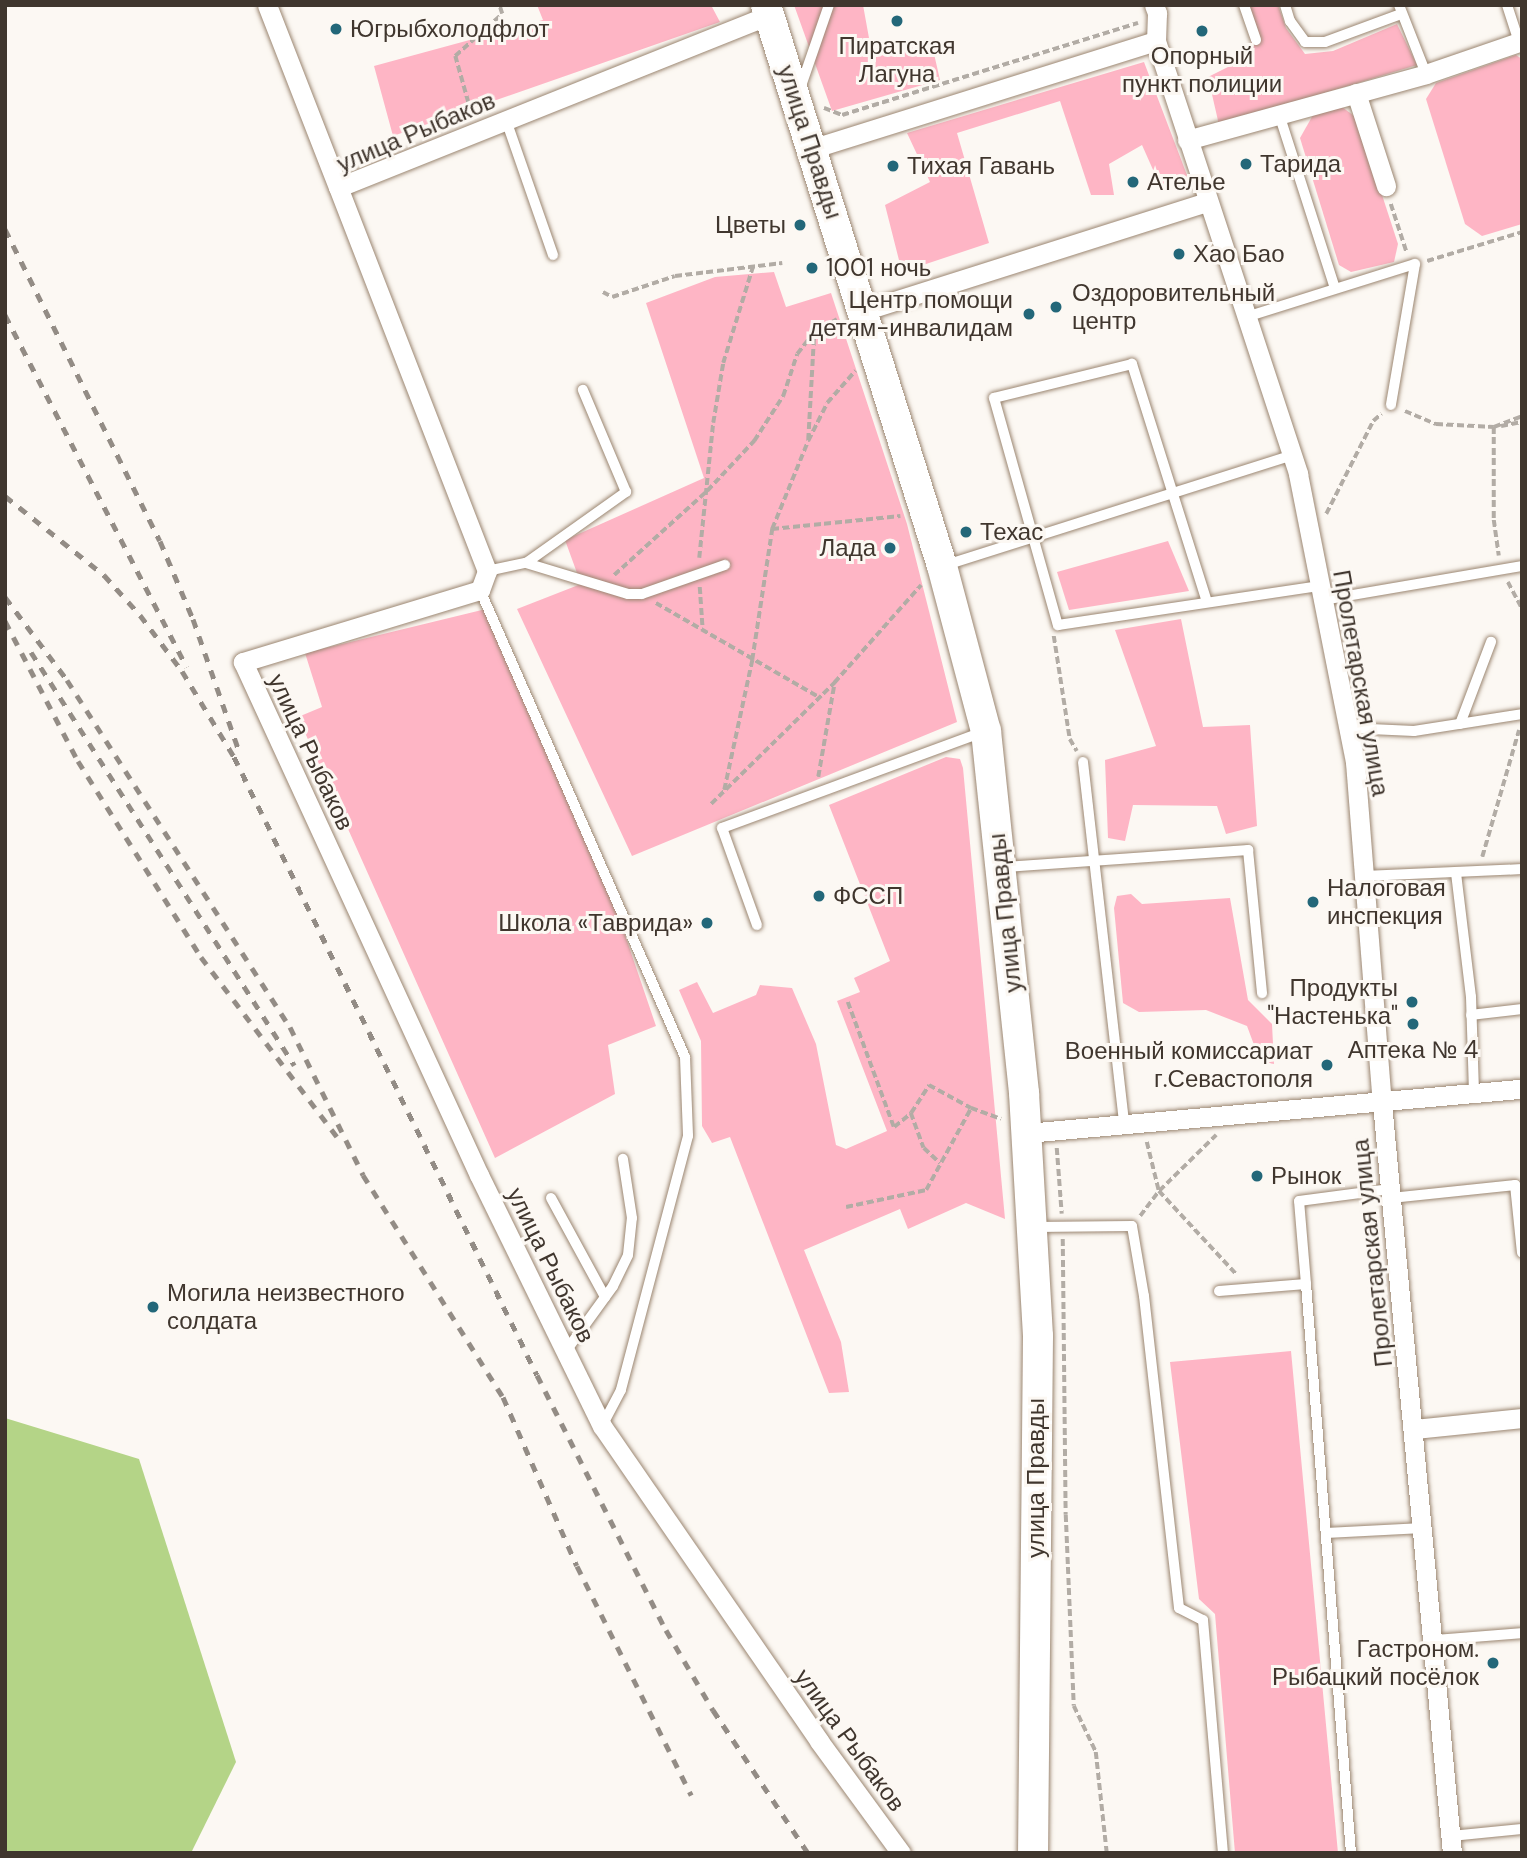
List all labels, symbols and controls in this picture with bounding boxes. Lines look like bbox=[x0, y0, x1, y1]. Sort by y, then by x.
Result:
marker: Пиратская Лагуна bbox=[889, 13, 905, 29]
place label: Югрыбхолодфлот bbox=[350, 15, 550, 43]
marker: Югрыбхолодфлот bbox=[328, 21, 344, 37]
marker: Опорный пункт полиции bbox=[1194, 23, 1210, 39]
place label: Пиратская Лагуна bbox=[839, 32, 955, 88]
place label: Опорный пункт полиции bbox=[1122, 42, 1282, 98]
street label: улица Правды bbox=[772, 61, 848, 223]
street label: улица Рыбаков bbox=[333, 86, 499, 178]
place label: Тарида bbox=[1260, 150, 1341, 178]
place label: Тихая Гавань bbox=[907, 152, 1055, 180]
marker: Тарида bbox=[1238, 156, 1254, 172]
marker: Тихая Гавань bbox=[885, 158, 901, 174]
place label: Ателье bbox=[1147, 168, 1226, 196]
marker: Ателье bbox=[1125, 174, 1141, 190]
place label: Цветы bbox=[715, 211, 786, 239]
marker: Цветы bbox=[792, 217, 808, 233]
place label: Хао Бао bbox=[1193, 240, 1285, 268]
marker: Хао Бао bbox=[1171, 246, 1187, 262]
place label: 1001 ночь bbox=[826, 254, 931, 282]
marker: 1001 ночь bbox=[804, 260, 820, 276]
place label: Оздоровительный центр bbox=[1072, 279, 1275, 335]
place label: Центр помощи детям-инвалидам bbox=[809, 286, 1013, 342]
marker: Оздоровительный центр bbox=[1046, 297, 1066, 317]
marker: Центр помощи детям-инвалидам bbox=[1019, 304, 1039, 324]
place label: Техас bbox=[980, 518, 1043, 546]
marker: Техас bbox=[958, 524, 974, 540]
place label: Лада bbox=[820, 534, 876, 562]
marker: Лада bbox=[882, 540, 898, 556]
street label: Пролетарская улица bbox=[1327, 568, 1395, 798]
street label: улица Рыбаков bbox=[262, 669, 360, 835]
street label: улица Правды bbox=[982, 832, 1028, 994]
place label: Налоговая инспекция bbox=[1327, 874, 1446, 930]
place label: ФССП bbox=[833, 882, 903, 910]
marker: ФССП bbox=[811, 888, 827, 904]
marker: Налоговая инспекция bbox=[1305, 894, 1321, 910]
place label: Школа «Таврида» bbox=[498, 909, 693, 937]
marker: Школа «Таврида» bbox=[699, 915, 715, 931]
place label: Продукты "Настенька" bbox=[1267, 974, 1398, 1030]
marker: Продукты "Настенька" bbox=[1404, 994, 1420, 1010]
marker: Аптека № 4 bbox=[1405, 1016, 1421, 1032]
place label: Аптека № 4 bbox=[1348, 1036, 1478, 1064]
place label: Военный комиссариат г.Севастополя bbox=[1065, 1037, 1313, 1093]
marker: Военный комиссариат г.Севастополя bbox=[1319, 1057, 1335, 1073]
street label: Пролетарская улица bbox=[1346, 1138, 1398, 1368]
place label: Рынок bbox=[1271, 1162, 1341, 1190]
marker: Рынок bbox=[1249, 1168, 1265, 1184]
street label: улица Рыбаков bbox=[501, 1183, 601, 1347]
place label: Могила неизвестного солдата bbox=[167, 1279, 405, 1335]
marker: Могила неизвестного солдата bbox=[145, 1299, 161, 1315]
street label: улица Правды bbox=[1022, 1398, 1050, 1558]
place label: Гастроном. Рыбацкий посёлок bbox=[1272, 1635, 1479, 1691]
marker: Гастроном. Рыбацкий посёлок bbox=[1485, 1655, 1501, 1671]
street label: улица Рыбаков bbox=[789, 1663, 911, 1817]

